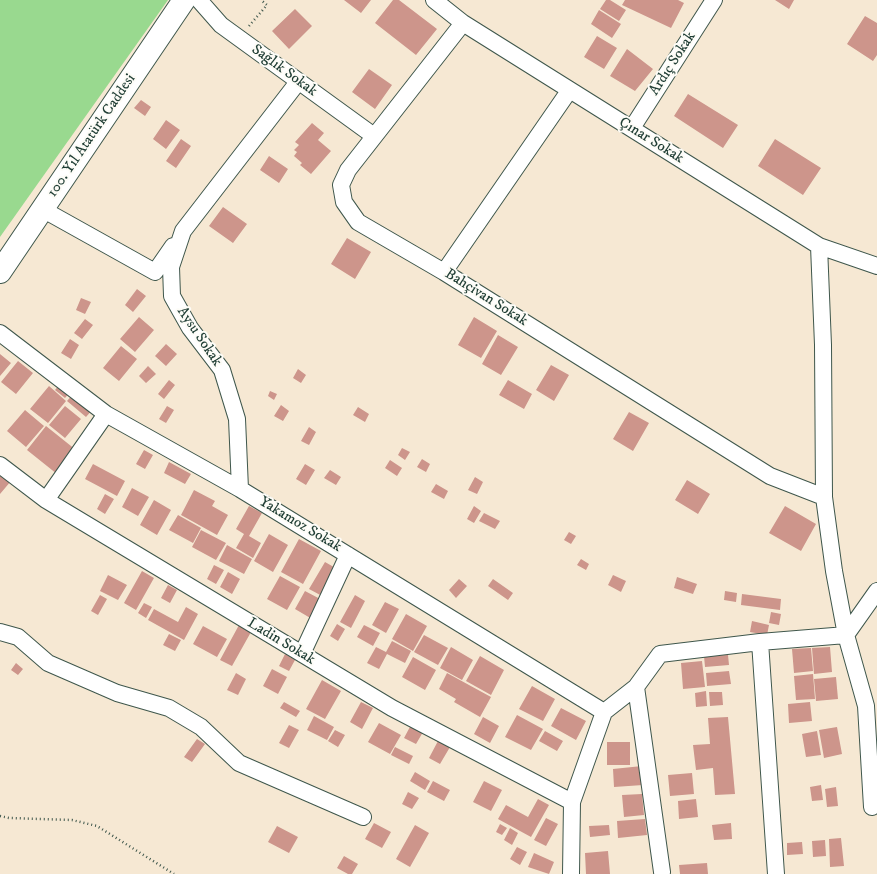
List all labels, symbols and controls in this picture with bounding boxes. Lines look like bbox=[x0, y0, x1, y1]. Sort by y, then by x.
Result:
street label: Ardıç Sokak bbox=[646, 29, 700, 99]
street label: Sağlık Sokak bbox=[248, 41, 320, 101]
street label: 100. Yıl Atatürk Caddesi bbox=[44, 71, 140, 201]
street label: Çınar Sokak bbox=[615, 114, 687, 168]
street label: Bahçivan Sokak bbox=[441, 265, 531, 331]
street label: Aysu Sokak bbox=[172, 304, 226, 370]
street label: Yakamoz Sokak bbox=[255, 493, 345, 557]
street label: Ladin Sokak bbox=[244, 615, 318, 669]

